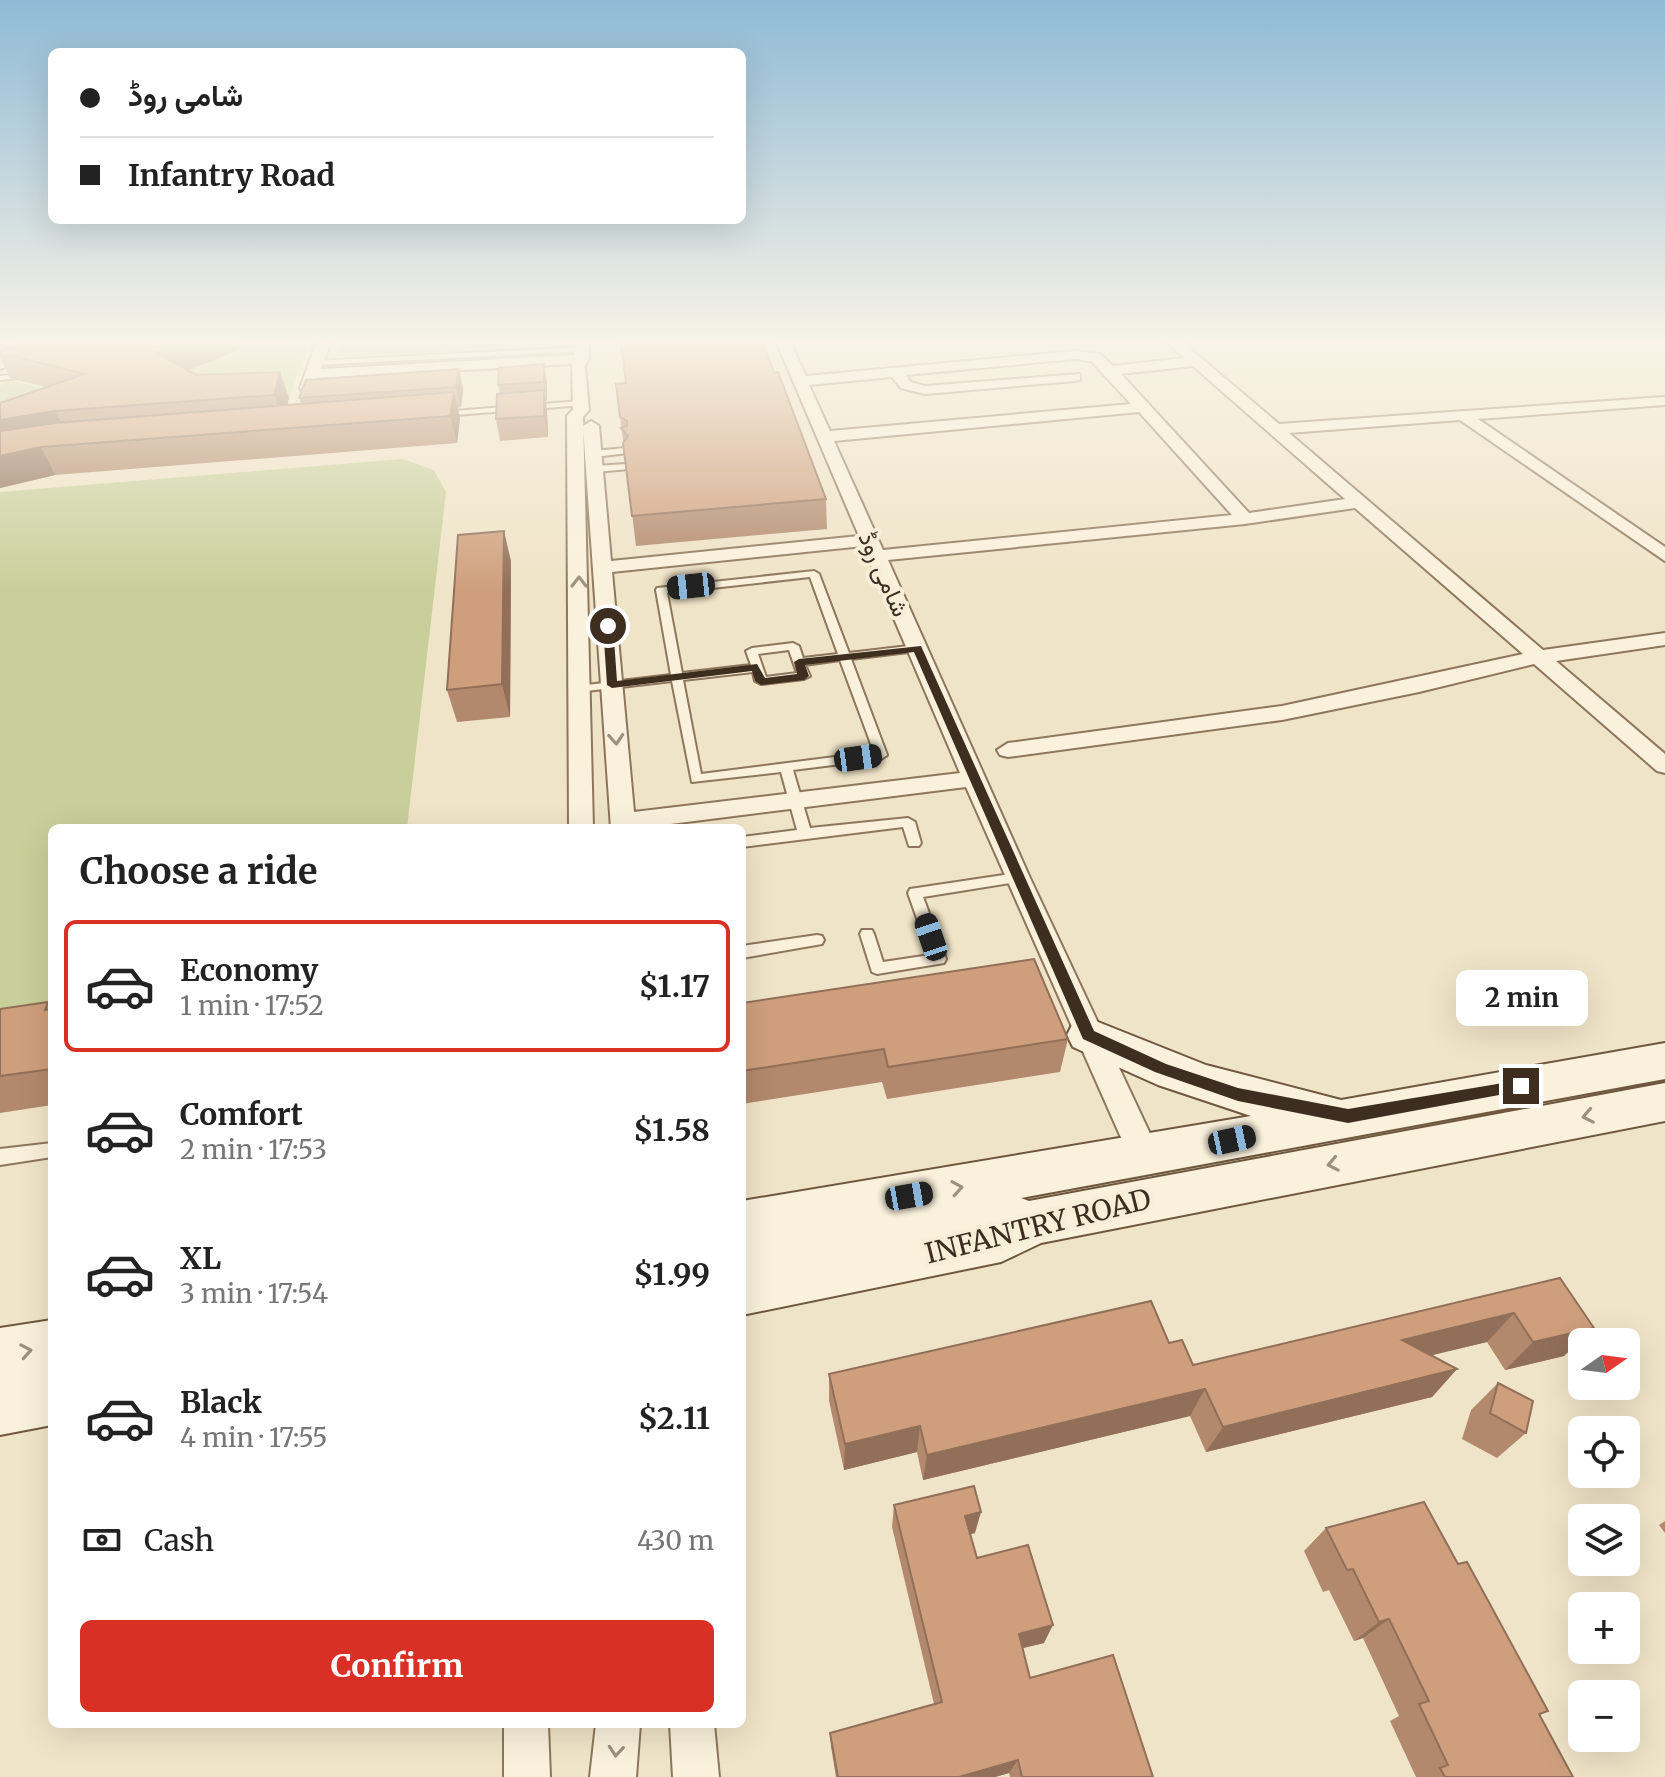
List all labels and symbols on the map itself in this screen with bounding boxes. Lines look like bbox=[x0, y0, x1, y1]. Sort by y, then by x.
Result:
street label: شامی روڈ bbox=[852, 527, 916, 621]
car bbox=[666, 572, 716, 600]
one-way arrow bbox=[570, 575, 588, 588]
route start bbox=[590, 608, 626, 644]
one-way arrow bbox=[607, 733, 624, 746]
car bbox=[833, 743, 883, 773]
car bbox=[912, 910, 950, 964]
callout: 2 min bbox=[1455, 970, 1587, 1026]
route end bbox=[1503, 1068, 1539, 1104]
one-way arrow bbox=[1582, 1107, 1595, 1124]
car bbox=[1206, 1123, 1258, 1157]
one-way arrow bbox=[1326, 1154, 1340, 1171]
car bbox=[883, 1180, 935, 1212]
street label: INFANTRY ROAD bbox=[921, 1181, 1155, 1271]
one-way arrow bbox=[950, 1181, 964, 1198]
north arrow bbox=[1568, 1328, 1640, 1400]
one-way arrow bbox=[19, 1343, 33, 1360]
one-way arrow bbox=[608, 1744, 625, 1757]

